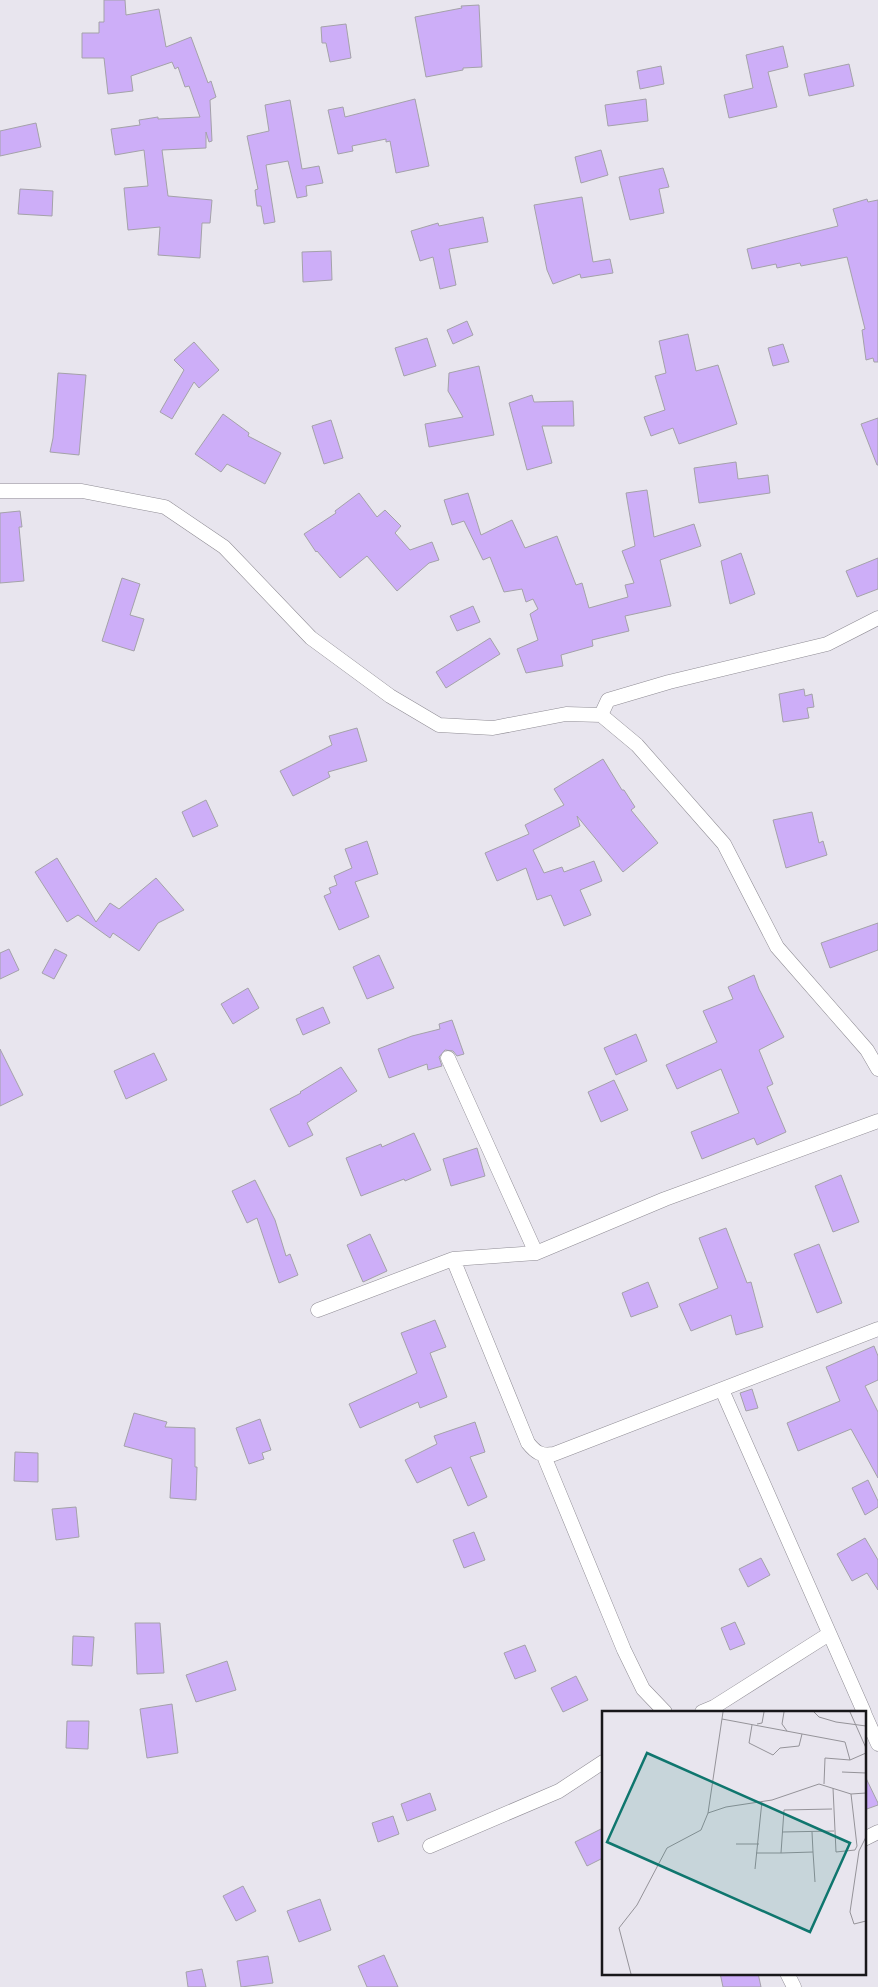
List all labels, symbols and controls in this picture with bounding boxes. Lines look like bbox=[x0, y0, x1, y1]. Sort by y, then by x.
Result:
inset map bbox=[602, 1711, 866, 1974]

